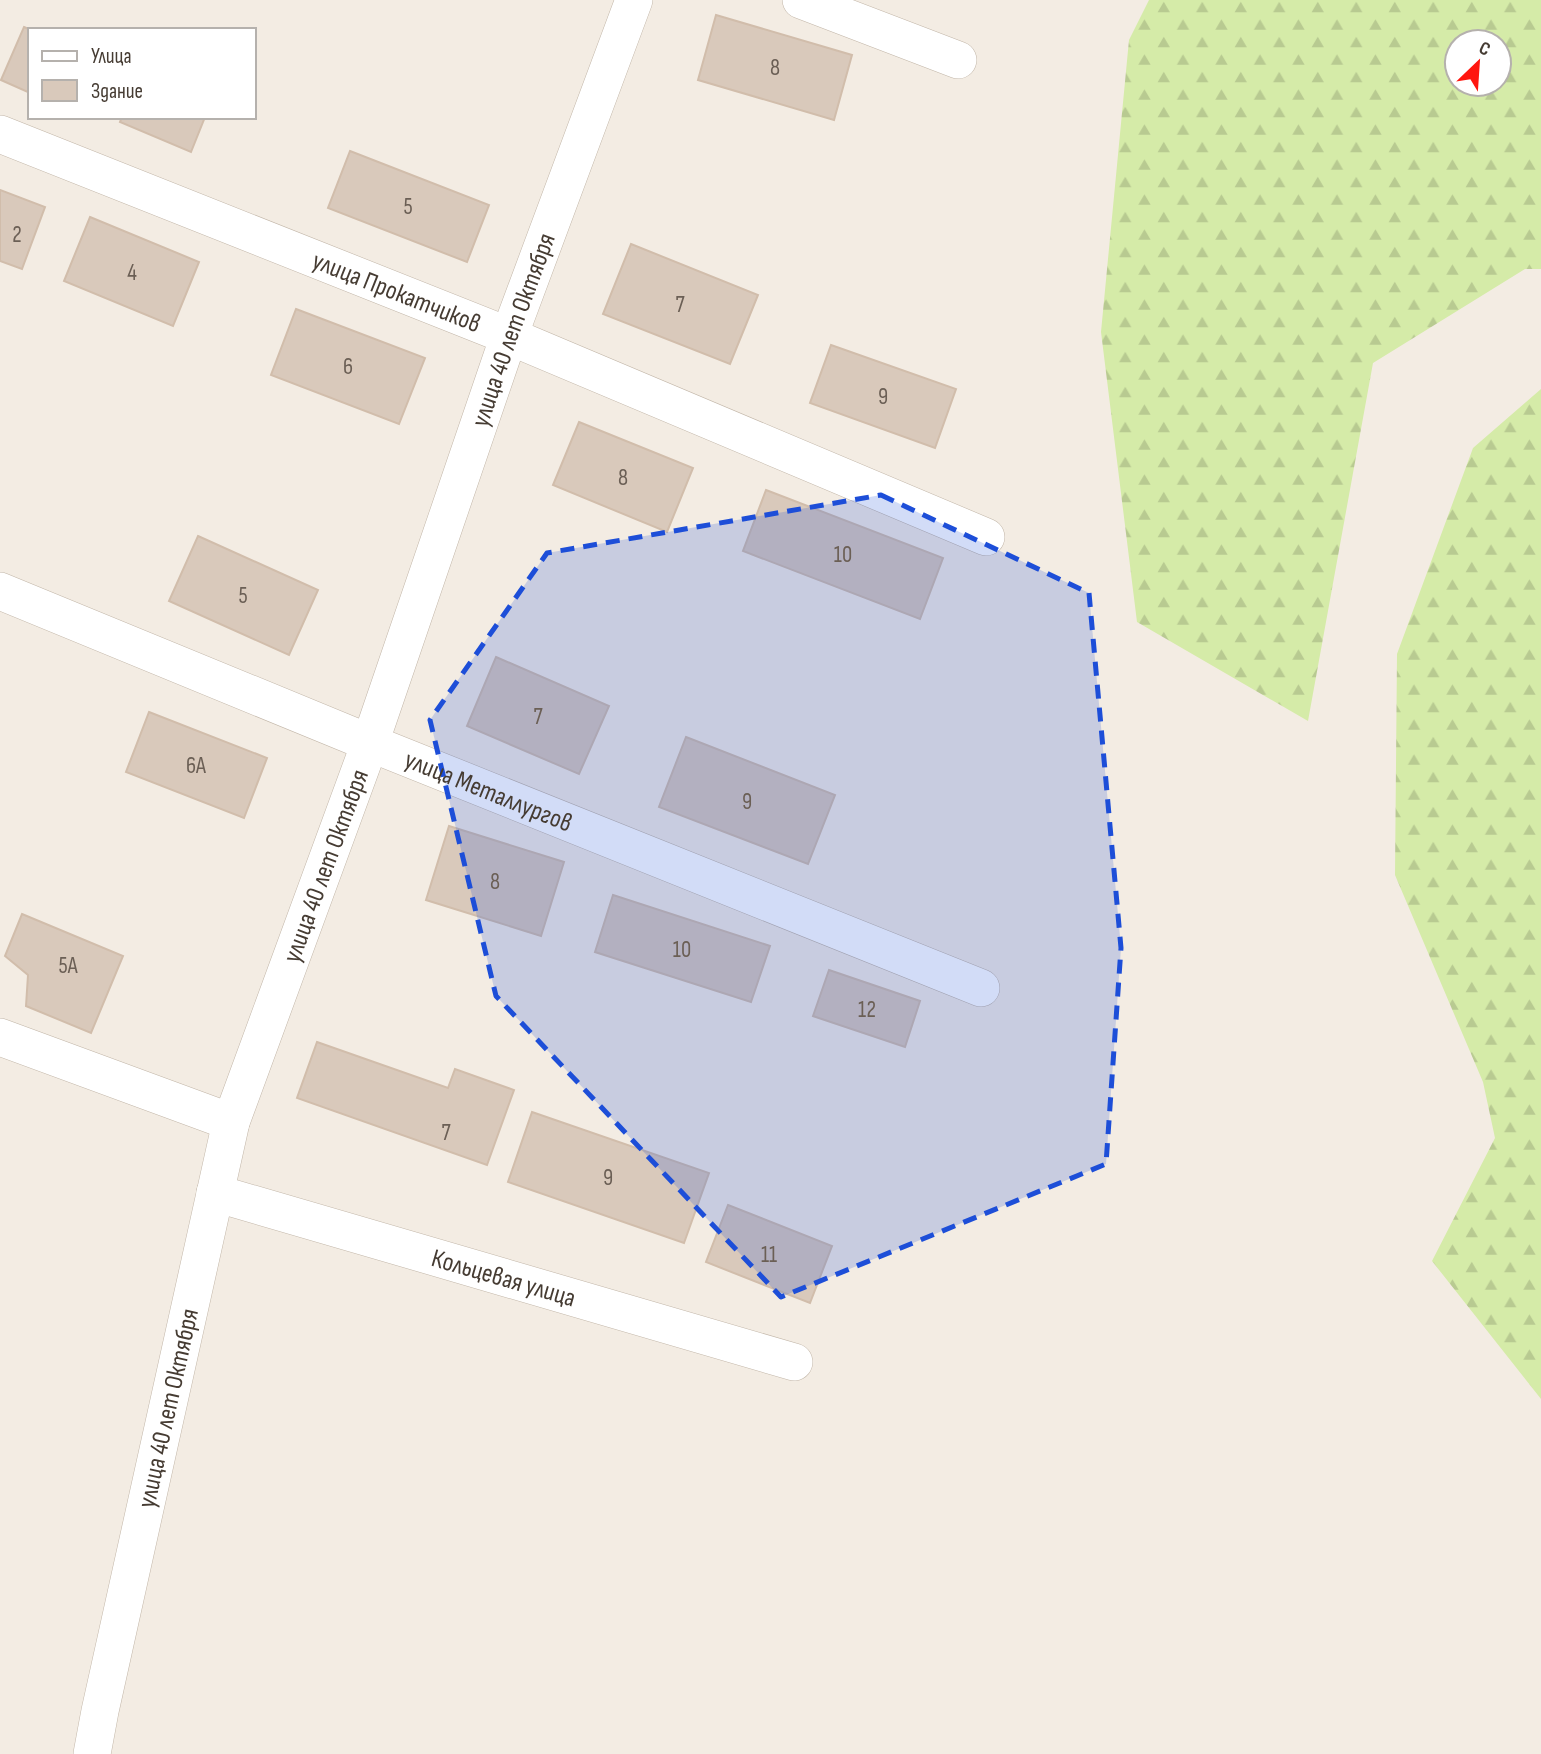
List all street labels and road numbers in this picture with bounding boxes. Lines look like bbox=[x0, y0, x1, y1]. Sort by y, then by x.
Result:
street label: улица 40 лет Октября bbox=[465, 229, 563, 431]
street label: улица Прокатчиков bbox=[308, 246, 485, 340]
street label: улица Металлургов bbox=[400, 745, 577, 840]
street label: улица 40 лет Октября bbox=[277, 766, 376, 967]
street label: Кольцевая улица bbox=[428, 1243, 579, 1314]
street label: улица 40 лет Октября bbox=[132, 1306, 206, 1511]

